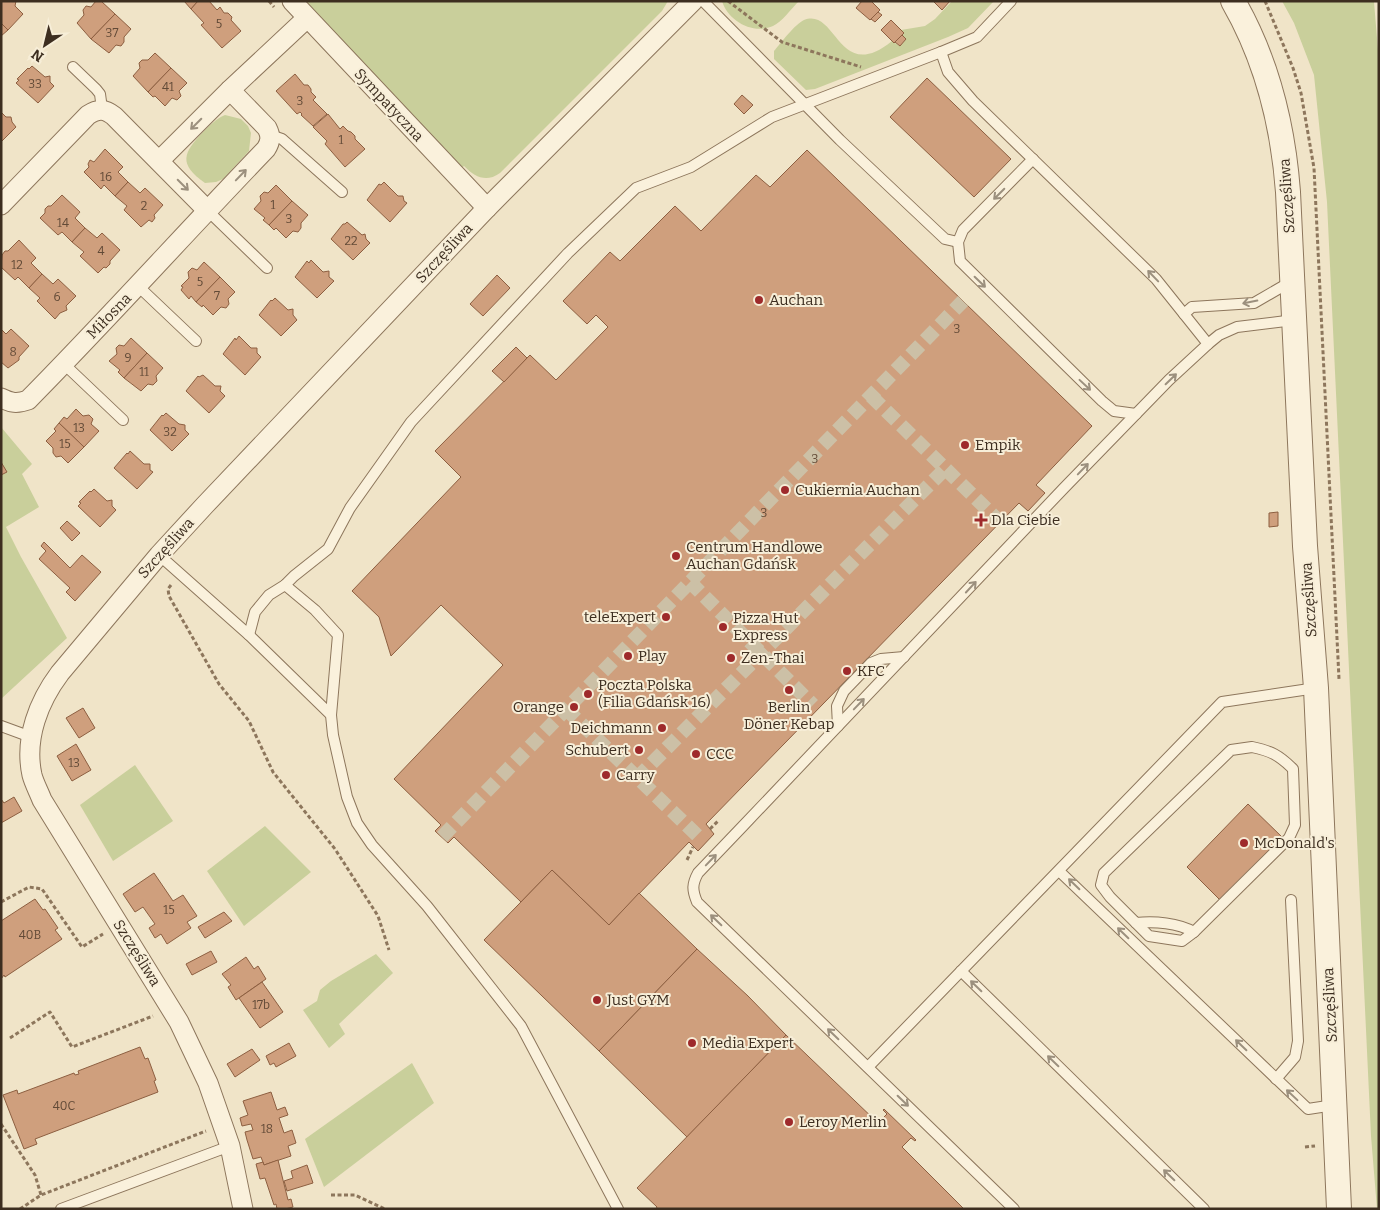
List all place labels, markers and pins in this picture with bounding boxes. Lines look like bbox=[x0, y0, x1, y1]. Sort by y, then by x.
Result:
place label: Auchan bbox=[769, 291, 823, 309]
marker: Auchan bbox=[753, 294, 765, 306]
place label: Empik bbox=[975, 436, 1021, 454]
marker: Empik bbox=[959, 439, 971, 451]
place label: Cukiernia Auchan bbox=[795, 481, 920, 499]
marker: Cukiernia Auchan bbox=[779, 484, 791, 496]
place label: Dla Ciebie bbox=[991, 511, 1060, 529]
marker: Dla Ciebie bbox=[975, 514, 987, 526]
place label: Centrum Handlowe Auchan Gdańsk bbox=[686, 538, 822, 573]
marker: Centrum Handlowe Auchan Gdańsk bbox=[670, 550, 682, 562]
place label: teleExpert bbox=[584, 608, 657, 626]
place label: Pizza Hut Express bbox=[733, 609, 799, 644]
marker: teleExpert bbox=[660, 611, 672, 623]
marker: Pizza Hut Express bbox=[717, 621, 729, 633]
place label: Play bbox=[638, 647, 667, 665]
place label: Zen-Thai bbox=[741, 649, 805, 667]
marker: Play bbox=[622, 650, 634, 662]
marker: Zen-Thai bbox=[725, 652, 737, 664]
place label: KFC bbox=[857, 662, 885, 680]
marker: KFC bbox=[841, 665, 853, 677]
place label: Poczta Polska (Filia Gdańsk 16) bbox=[598, 676, 711, 711]
marker: Berlin Döner Kebap bbox=[783, 684, 795, 696]
marker: Poczta Polska (Filia Gdańsk 16) bbox=[582, 688, 594, 700]
place label: Orange bbox=[513, 698, 564, 716]
place label: Berlin Döner Kebap bbox=[744, 698, 834, 733]
marker: Orange bbox=[568, 701, 580, 713]
place label: Deichmann bbox=[570, 719, 652, 737]
marker: Deichmann bbox=[656, 722, 668, 734]
place label: Schubert bbox=[565, 741, 630, 759]
marker: Schubert bbox=[633, 744, 645, 756]
place label: CCC bbox=[706, 745, 734, 763]
marker: CCC bbox=[690, 748, 702, 760]
place label: Carry bbox=[616, 766, 655, 784]
marker: Carry bbox=[600, 769, 612, 781]
place label: McDonald's bbox=[1254, 834, 1335, 852]
marker: McDonald's bbox=[1238, 837, 1250, 849]
place label: Just GYM bbox=[606, 991, 670, 1009]
marker: Just GYM bbox=[591, 994, 603, 1006]
place label: Media Expert bbox=[702, 1034, 794, 1052]
marker: Media Expert bbox=[686, 1037, 698, 1049]
place label: Leroy Merlin bbox=[799, 1113, 887, 1131]
marker: Leroy Merlin bbox=[783, 1116, 795, 1128]

